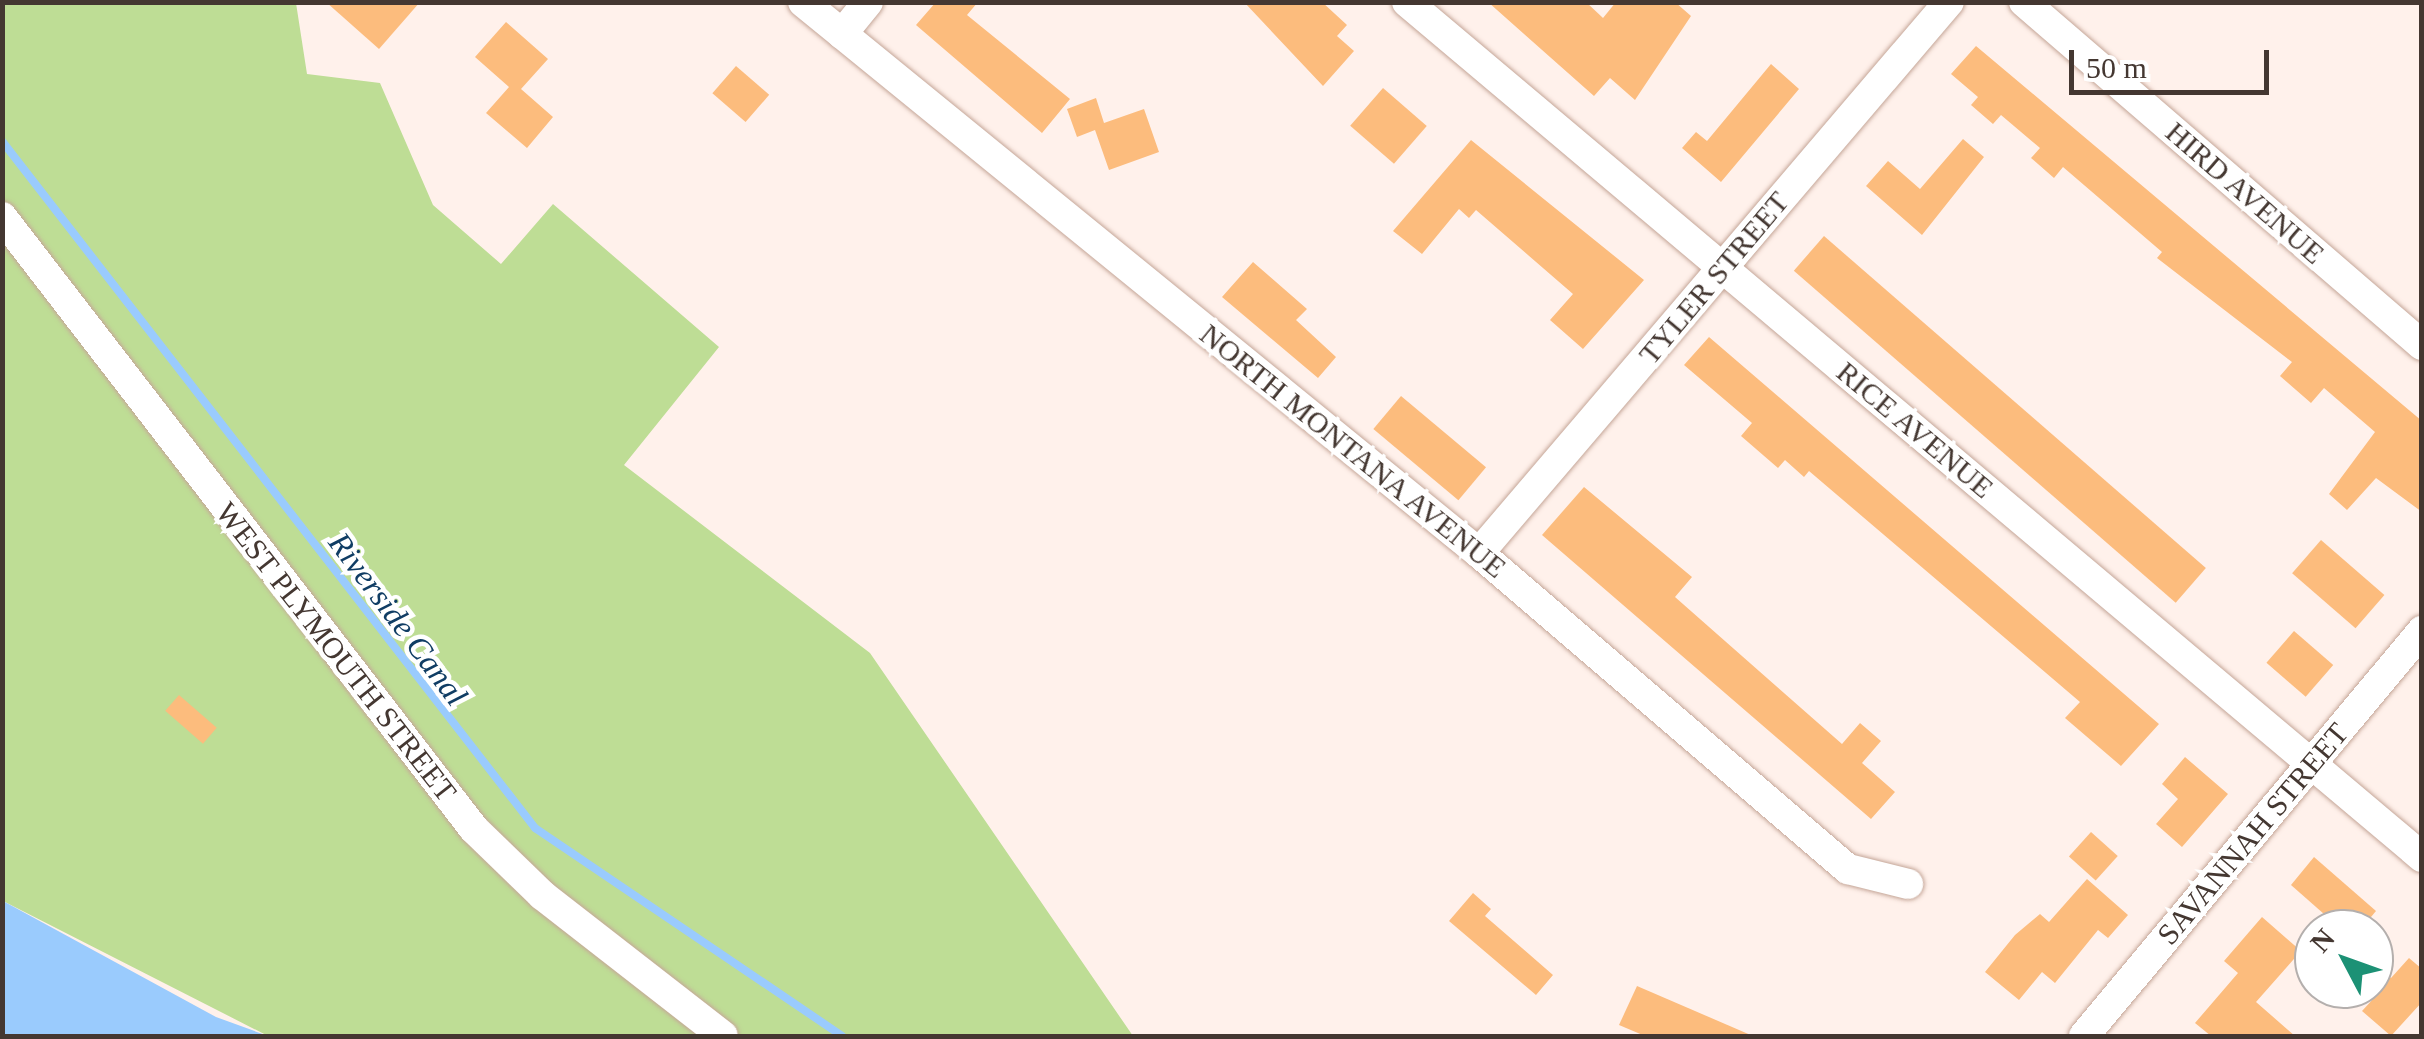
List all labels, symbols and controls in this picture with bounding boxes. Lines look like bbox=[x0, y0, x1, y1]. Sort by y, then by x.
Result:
scale bar bbox=[2074, 30, 2274, 92]
text: 50 m bbox=[2086, 51, 2147, 84]
street label: HIRD AVENUE bbox=[2158, 114, 2332, 272]
street label: TYLER STREET bbox=[1631, 184, 1797, 372]
street label: NORTH MONTANA AVENUE bbox=[1191, 315, 1515, 587]
street label: RICE AVENUE bbox=[1829, 353, 2001, 507]
street label: WEST PLYMOUTH STREET bbox=[208, 495, 464, 809]
water label: Riverside Canal bbox=[320, 525, 476, 713]
street label: SAVANNAH STREET bbox=[2150, 716, 2356, 952]
north arrow bbox=[2294, 909, 2394, 1009]

